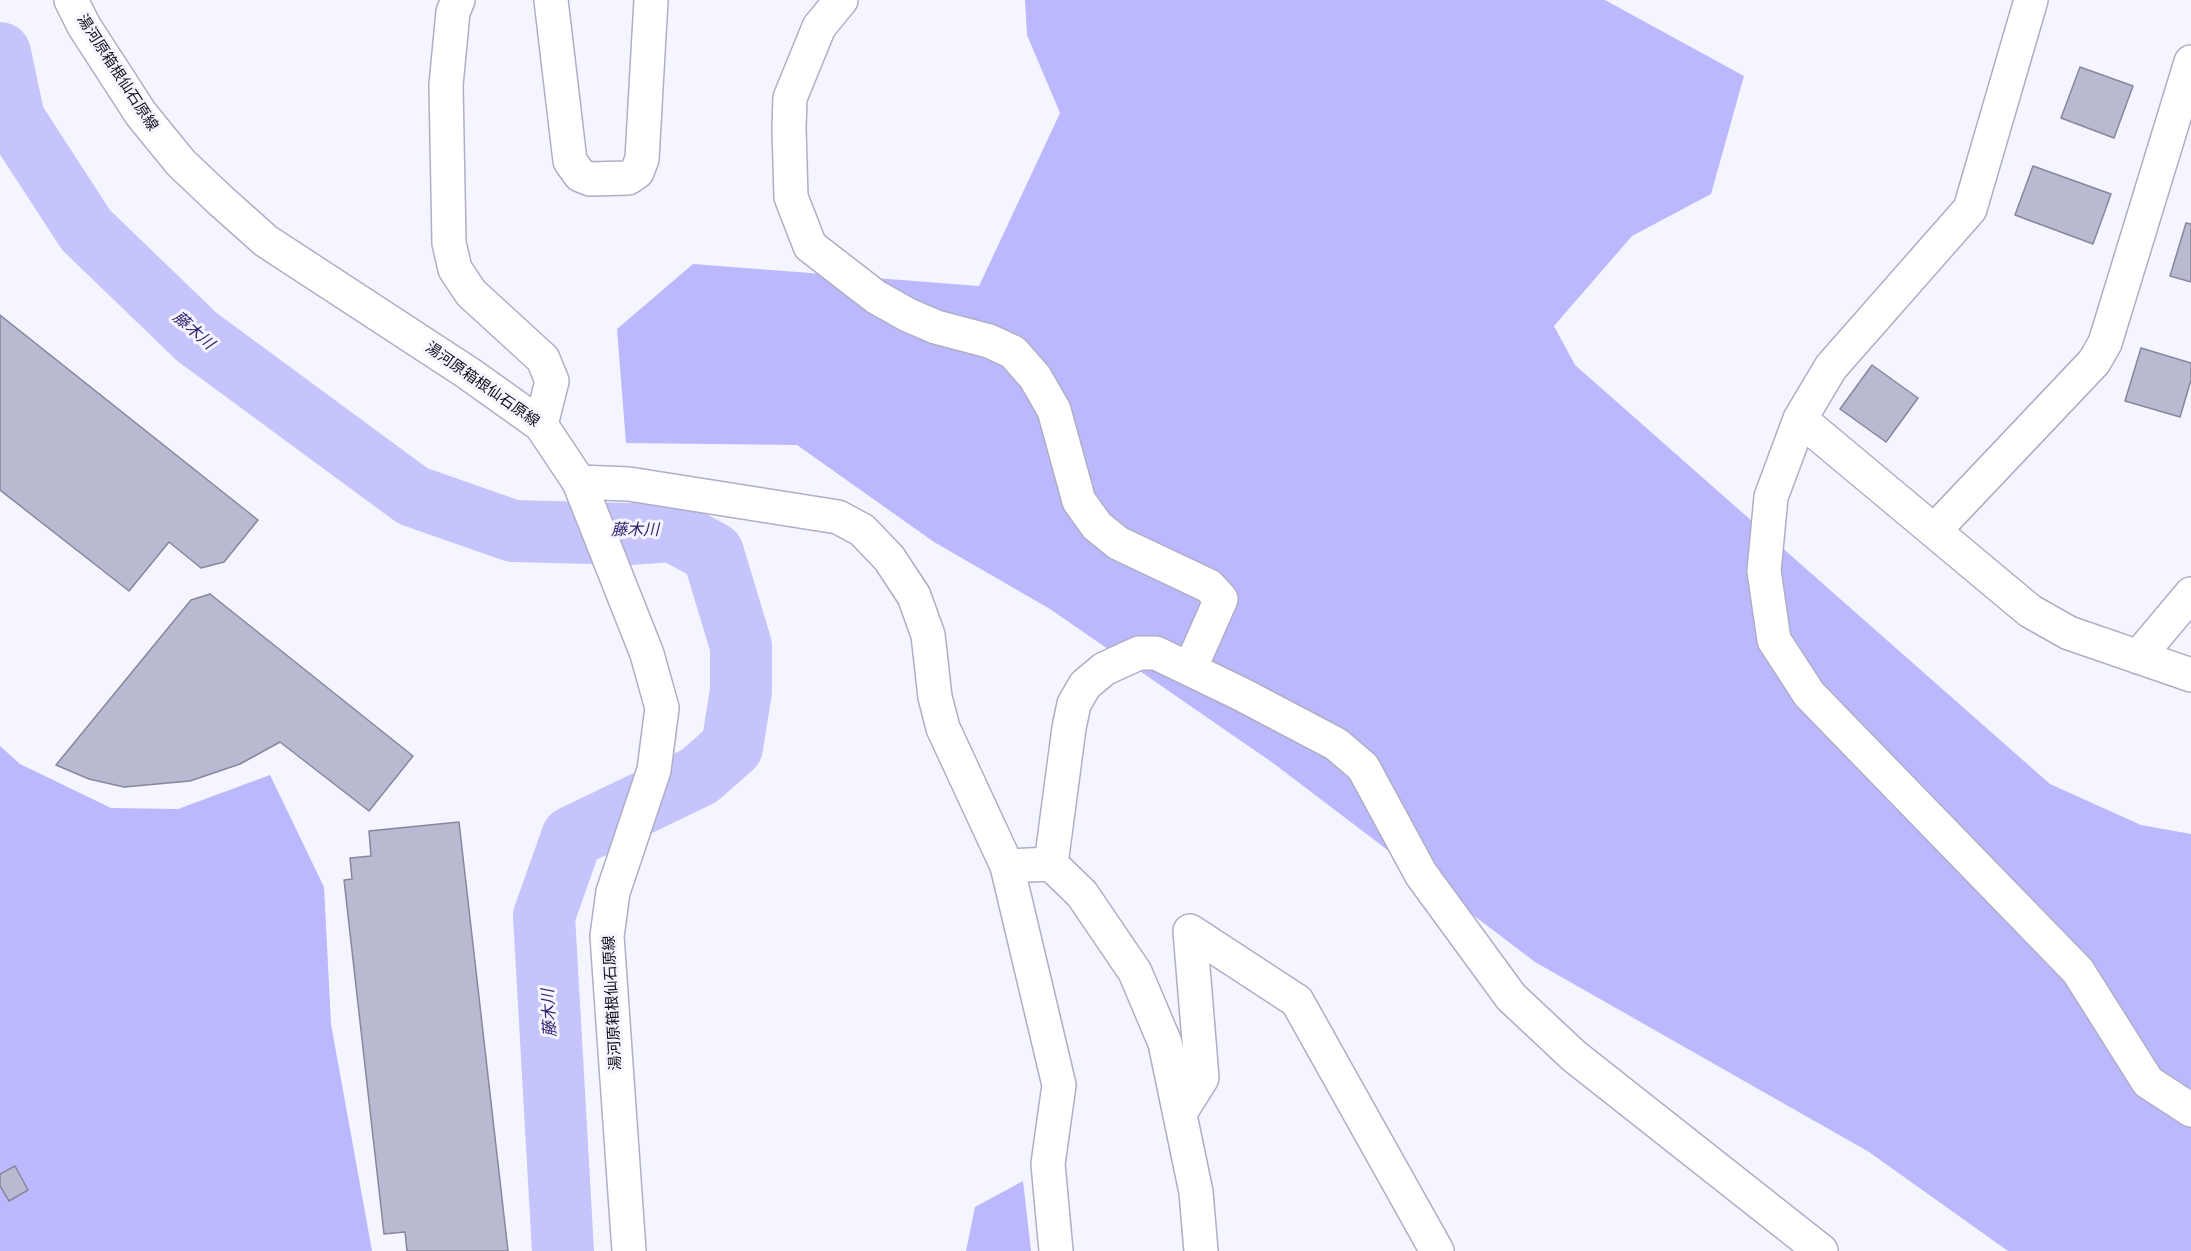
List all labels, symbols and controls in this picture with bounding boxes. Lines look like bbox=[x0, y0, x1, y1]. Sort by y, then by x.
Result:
street label: 湯河原箱根仙石原線 bbox=[73, 11, 161, 135]
water label: 藤木川 bbox=[169, 308, 217, 354]
street label: 湯河原箱根仙石原線 bbox=[422, 339, 542, 431]
water label: 藤木川 bbox=[611, 521, 659, 541]
street label: 湯河原箱根仙石原線 bbox=[600, 935, 626, 1071]
water label: 藤木川 bbox=[539, 989, 561, 1037]

